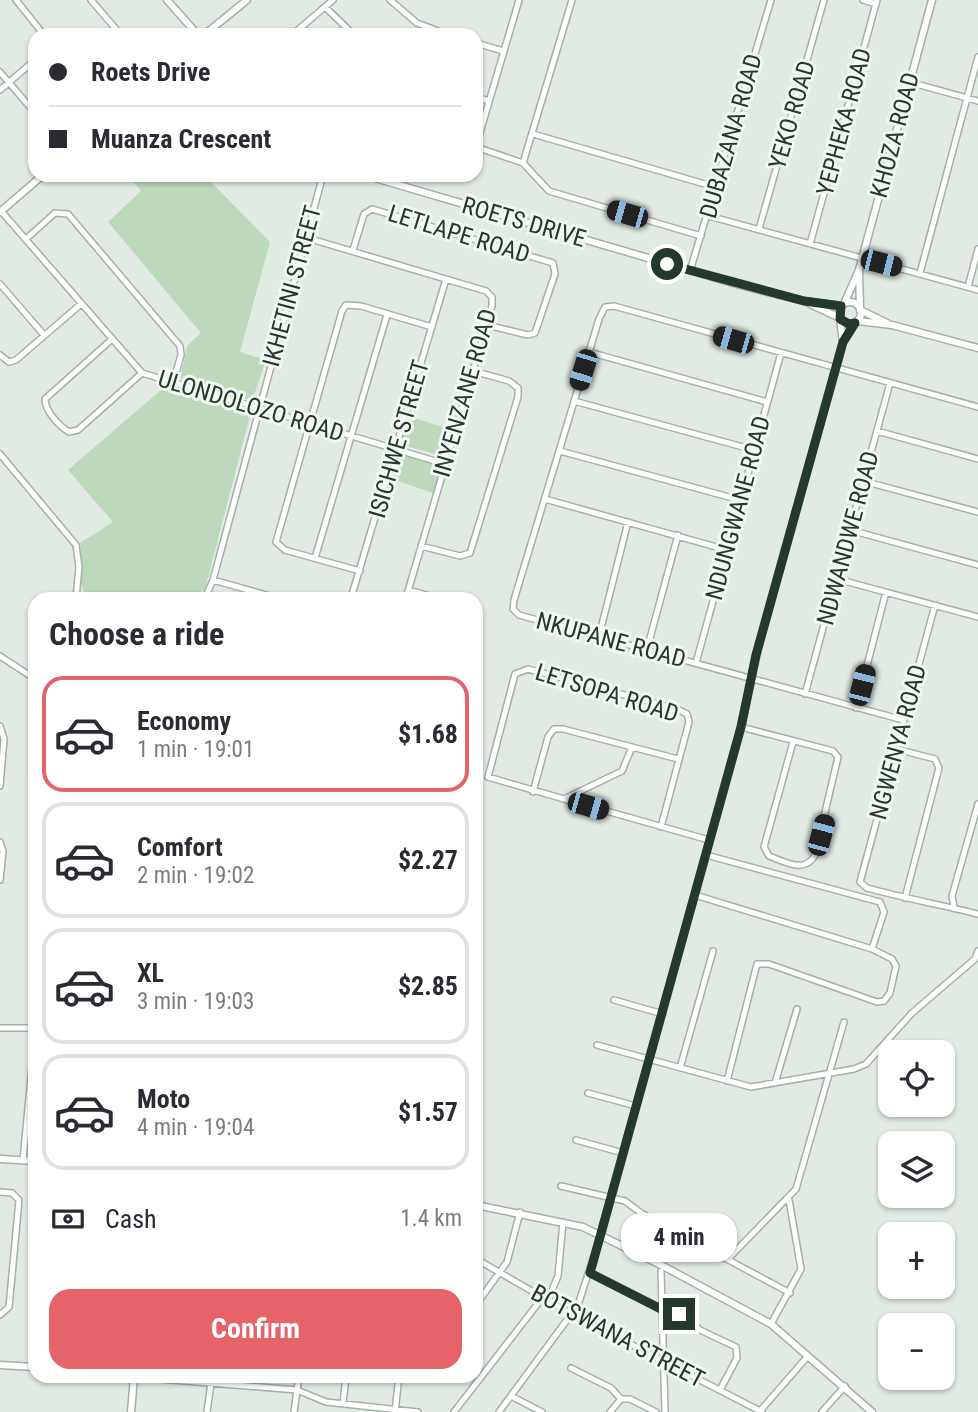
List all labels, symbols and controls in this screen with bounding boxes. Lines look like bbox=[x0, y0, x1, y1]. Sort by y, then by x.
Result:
street label: YEPHEKA ROAD bbox=[811, 45, 877, 199]
street label: DUBAZANA ROAD bbox=[694, 51, 768, 221]
text: Roets Drive bbox=[91, 57, 210, 87]
street label: YEKO ROAD bbox=[763, 57, 821, 173]
street label: KHOZA ROAD bbox=[865, 69, 925, 201]
text: Muanza Crescent bbox=[91, 124, 271, 154]
street label: ROETS DRIVE bbox=[459, 191, 589, 253]
car bbox=[604, 198, 651, 230]
street label: LETLAPE ROAD bbox=[385, 199, 533, 269]
street label: IKHETINI STREET bbox=[257, 203, 327, 369]
route start bbox=[651, 248, 683, 280]
car bbox=[859, 248, 904, 278]
street label: INYENZANE ROAD bbox=[428, 306, 502, 480]
car bbox=[710, 324, 757, 356]
car bbox=[567, 347, 600, 393]
street label: ISICHWE STREET bbox=[363, 357, 435, 521]
street label: ULONDOLOZO ROAD bbox=[155, 364, 347, 448]
street label: NDUNGWANE ROAD bbox=[700, 413, 776, 603]
street label: NDWANDWE ROAD bbox=[811, 448, 885, 628]
street label: NKUPANE ROAD bbox=[533, 607, 689, 673]
text: Choose a ride bbox=[49, 615, 224, 653]
street label: LETSOPA ROAD bbox=[532, 658, 682, 728]
car bbox=[847, 662, 878, 708]
street label: NGWENYA ROAD bbox=[864, 662, 932, 822]
icon: car bbox=[53, 703, 116, 766]
text: Economy bbox=[137, 706, 231, 736]
text: $1.68 bbox=[398, 719, 458, 749]
text: 1 min · 19:01 bbox=[137, 736, 254, 763]
car bbox=[565, 790, 612, 822]
car bbox=[806, 812, 837, 858]
icon: car bbox=[53, 829, 116, 892]
text: Comfort bbox=[137, 832, 223, 862]
text: $2.27 bbox=[398, 845, 458, 875]
text: 2 min · 19:02 bbox=[137, 862, 254, 889]
icon: car bbox=[53, 955, 116, 1018]
text: XL bbox=[137, 958, 164, 988]
text: $2.85 bbox=[398, 971, 458, 1001]
text: 3 min · 19:03 bbox=[137, 988, 254, 1015]
map controls bbox=[878, 1040, 955, 1390]
button: locate bbox=[878, 1040, 955, 1117]
icon: car bbox=[53, 1081, 116, 1144]
text: Moto bbox=[137, 1084, 190, 1114]
text: $1.57 bbox=[398, 1097, 458, 1127]
text: 4 min · 19:04 bbox=[137, 1114, 254, 1141]
button: layers bbox=[878, 1131, 955, 1208]
icon: cash bbox=[49, 1200, 87, 1238]
text: Cash bbox=[105, 1204, 157, 1234]
text: 1.4 km bbox=[400, 1205, 462, 1232]
callout: 4 min bbox=[621, 1212, 737, 1262]
button: + bbox=[878, 1222, 955, 1299]
text: 4 min bbox=[653, 1224, 705, 1251]
street label: BOTSWANA STREET bbox=[527, 1279, 709, 1393]
button: Confirm bbox=[49, 1289, 462, 1369]
route end bbox=[663, 1298, 695, 1330]
button: − bbox=[878, 1313, 955, 1390]

